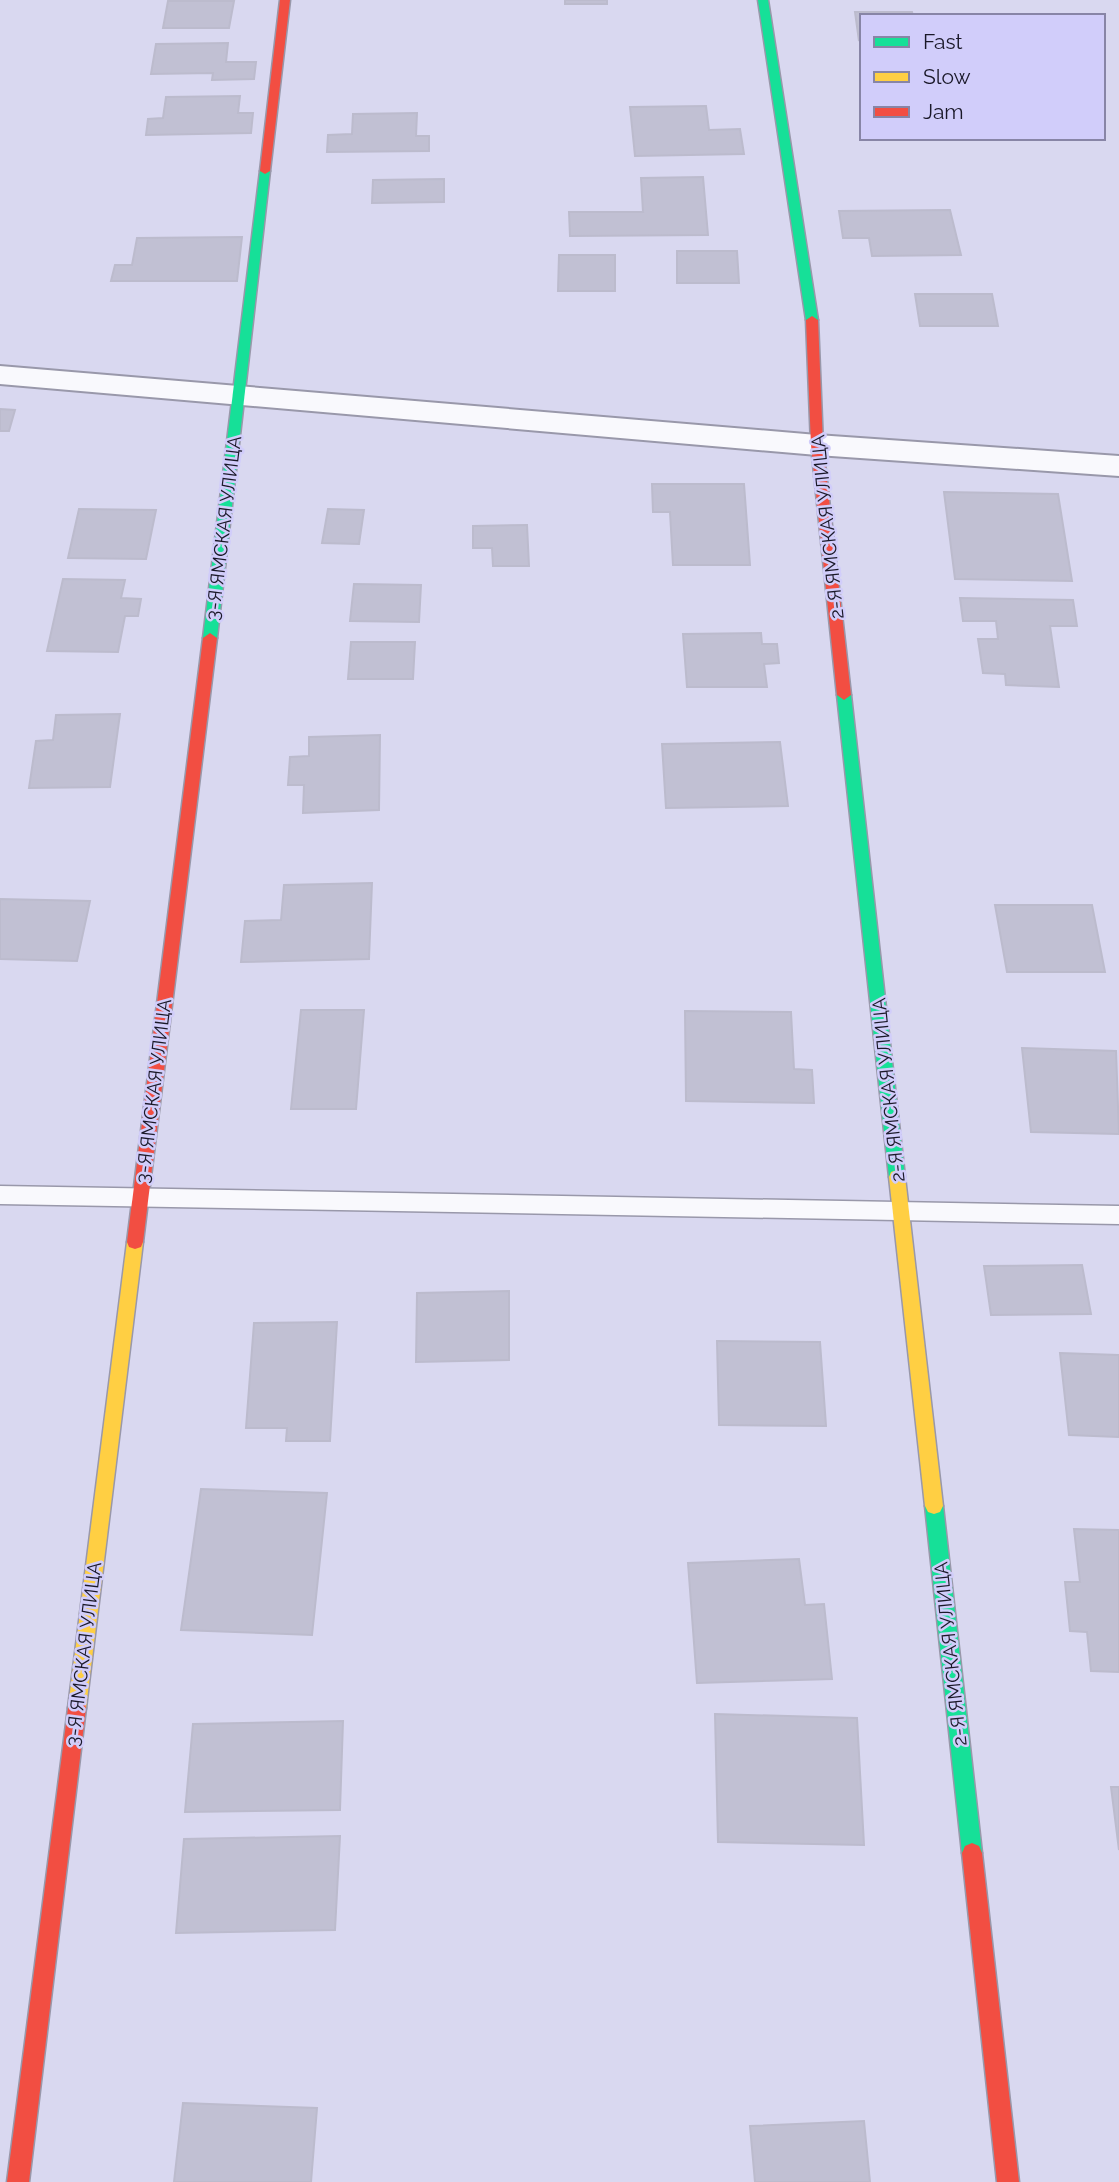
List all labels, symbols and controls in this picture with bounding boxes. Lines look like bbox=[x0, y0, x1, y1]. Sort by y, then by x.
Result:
legend bbox=[860, 14, 1105, 140]
text: Fast bbox=[923, 29, 963, 54]
text: Slow bbox=[923, 64, 971, 89]
text: Jam bbox=[923, 99, 964, 124]
street label: 3-Я ЯМСКАЯ УЛИЦА bbox=[201, 434, 245, 621]
street label: 2-Я ЯМСКАЯ УЛИЦА bbox=[806, 434, 848, 620]
street label: 3-Я ЯМСКАЯ УЛИЦА bbox=[131, 997, 175, 1184]
street label: 2-Я ЯМСКАЯ УЛИЦА bbox=[867, 997, 909, 1183]
street label: 3-Я ЯМСКАЯ УЛИЦА bbox=[61, 1560, 105, 1747]
street label: 2-Я ЯМСКАЯ УЛИЦА bbox=[929, 1561, 971, 1747]

